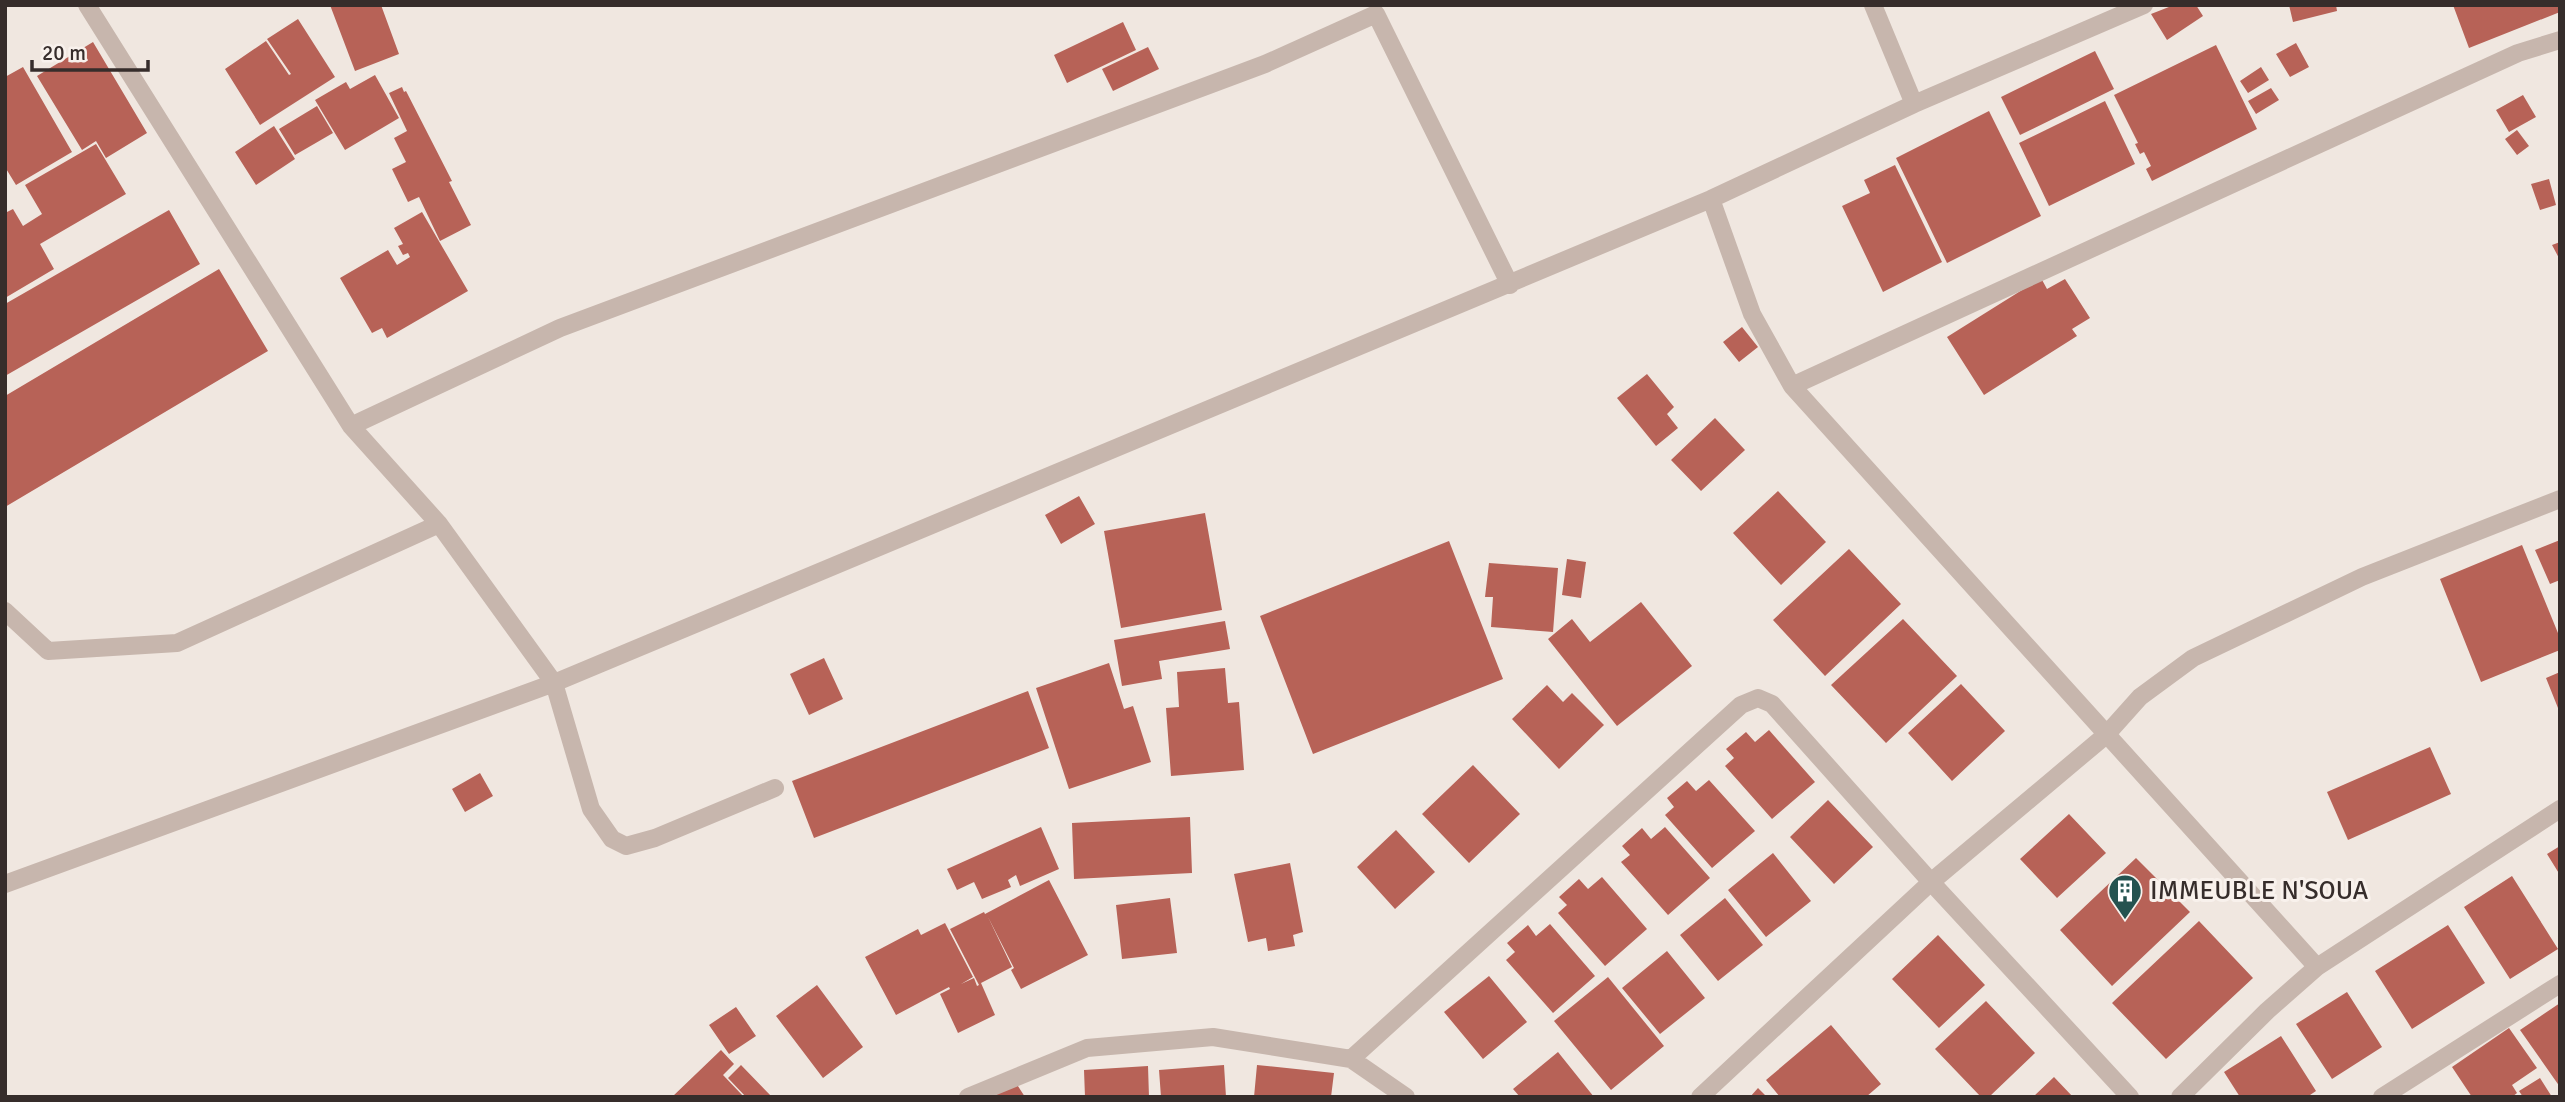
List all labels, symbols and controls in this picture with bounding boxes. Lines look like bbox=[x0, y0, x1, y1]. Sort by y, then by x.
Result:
scale bar bbox=[32, 28, 147, 72]
text: 20 m bbox=[42, 40, 86, 66]
building icon: IMMEUBLE N'SOUA bbox=[2106, 872, 2144, 921]
place label: IMMEUBLE N'SOUA bbox=[2150, 875, 2369, 907]

